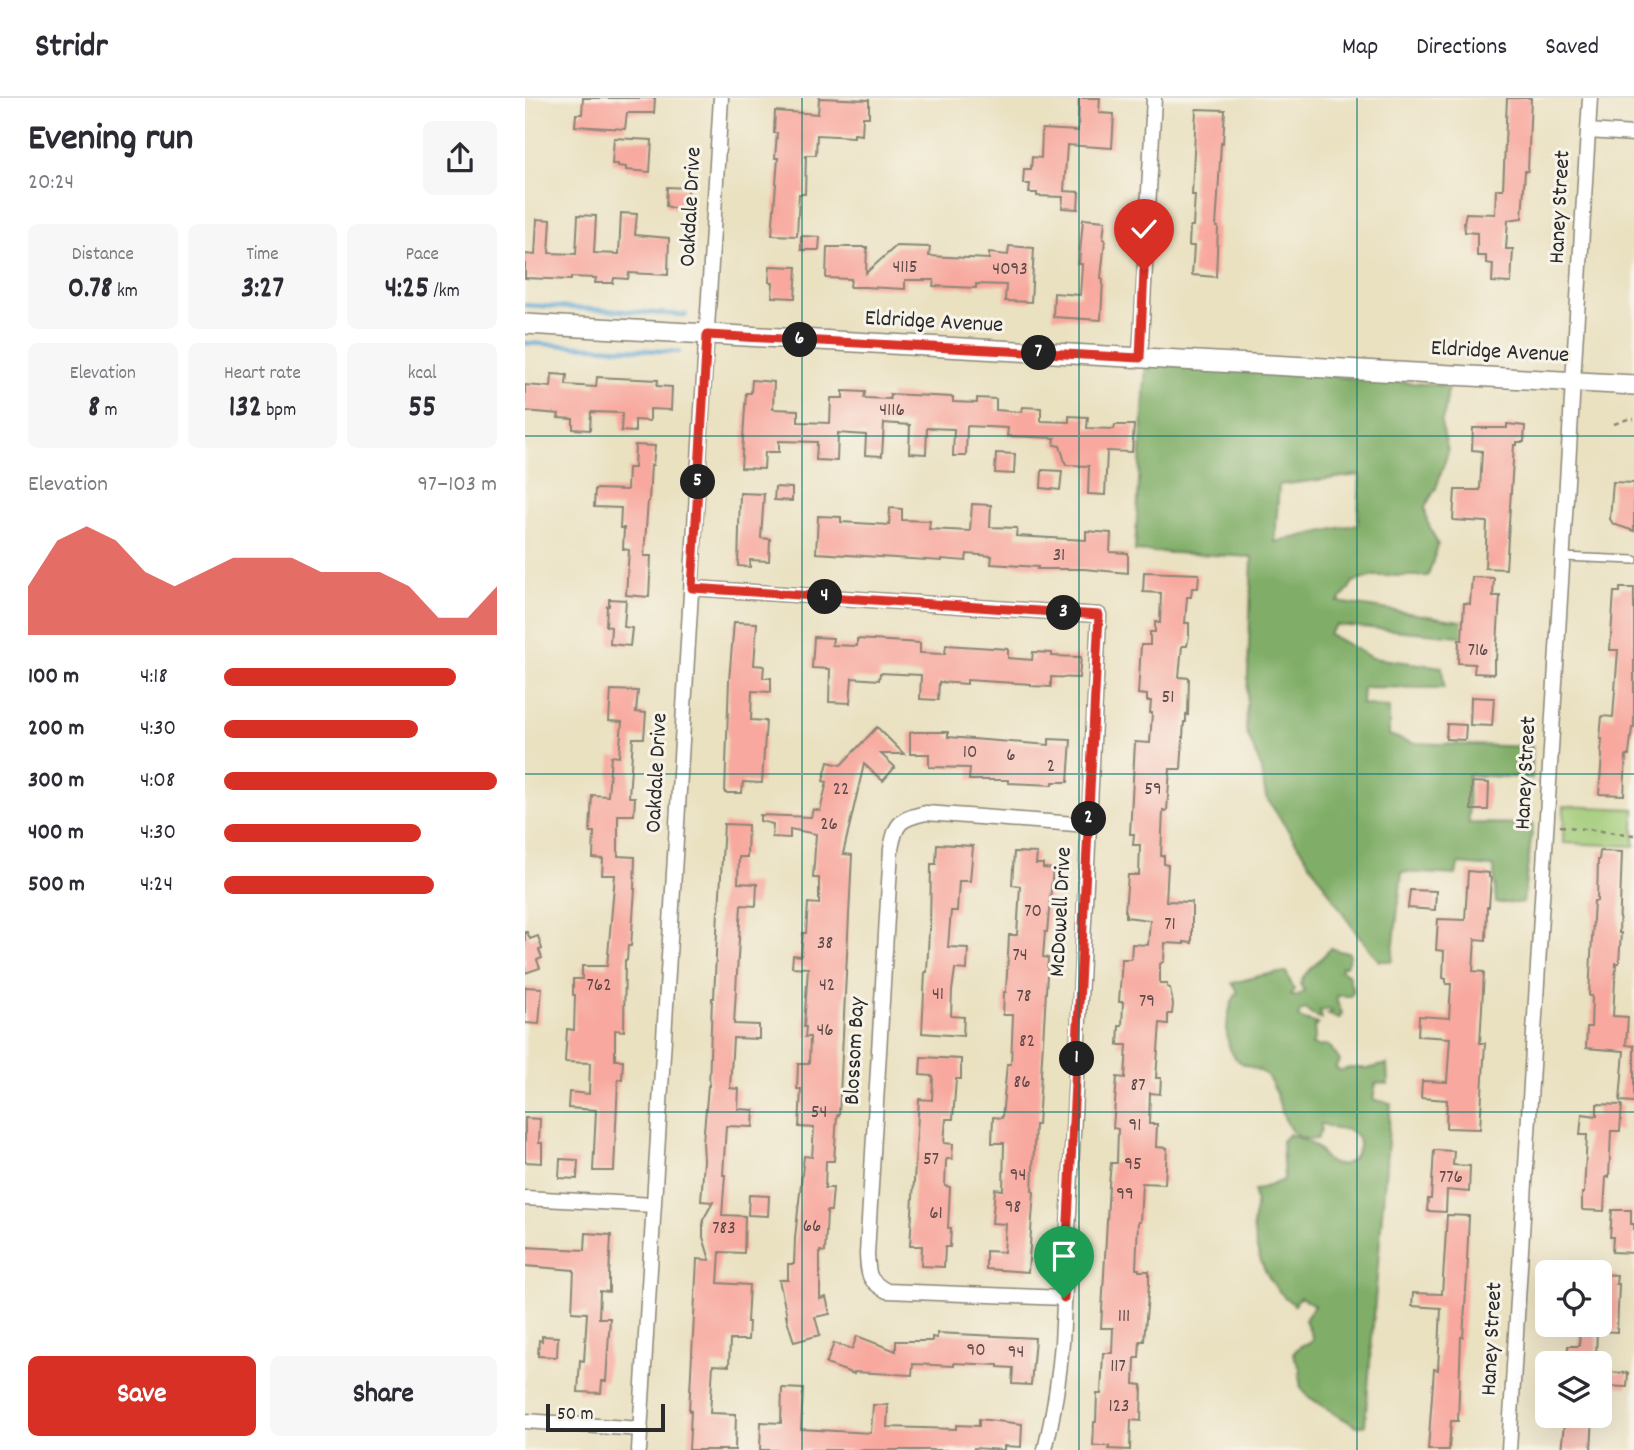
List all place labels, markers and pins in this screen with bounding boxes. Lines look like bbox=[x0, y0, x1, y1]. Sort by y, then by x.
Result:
pin bbox=[1114, 199, 1174, 271]
pin: 6 bbox=[783, 322, 817, 358]
pin: 7 bbox=[1021, 336, 1057, 370]
pin: 5 bbox=[681, 464, 715, 500]
pin: 4 bbox=[807, 580, 843, 614]
pin: 3 bbox=[1047, 596, 1081, 630]
pin: 2 bbox=[1071, 802, 1107, 836]
pin: 1 bbox=[1059, 1042, 1095, 1076]
pin bbox=[1034, 1226, 1094, 1298]

